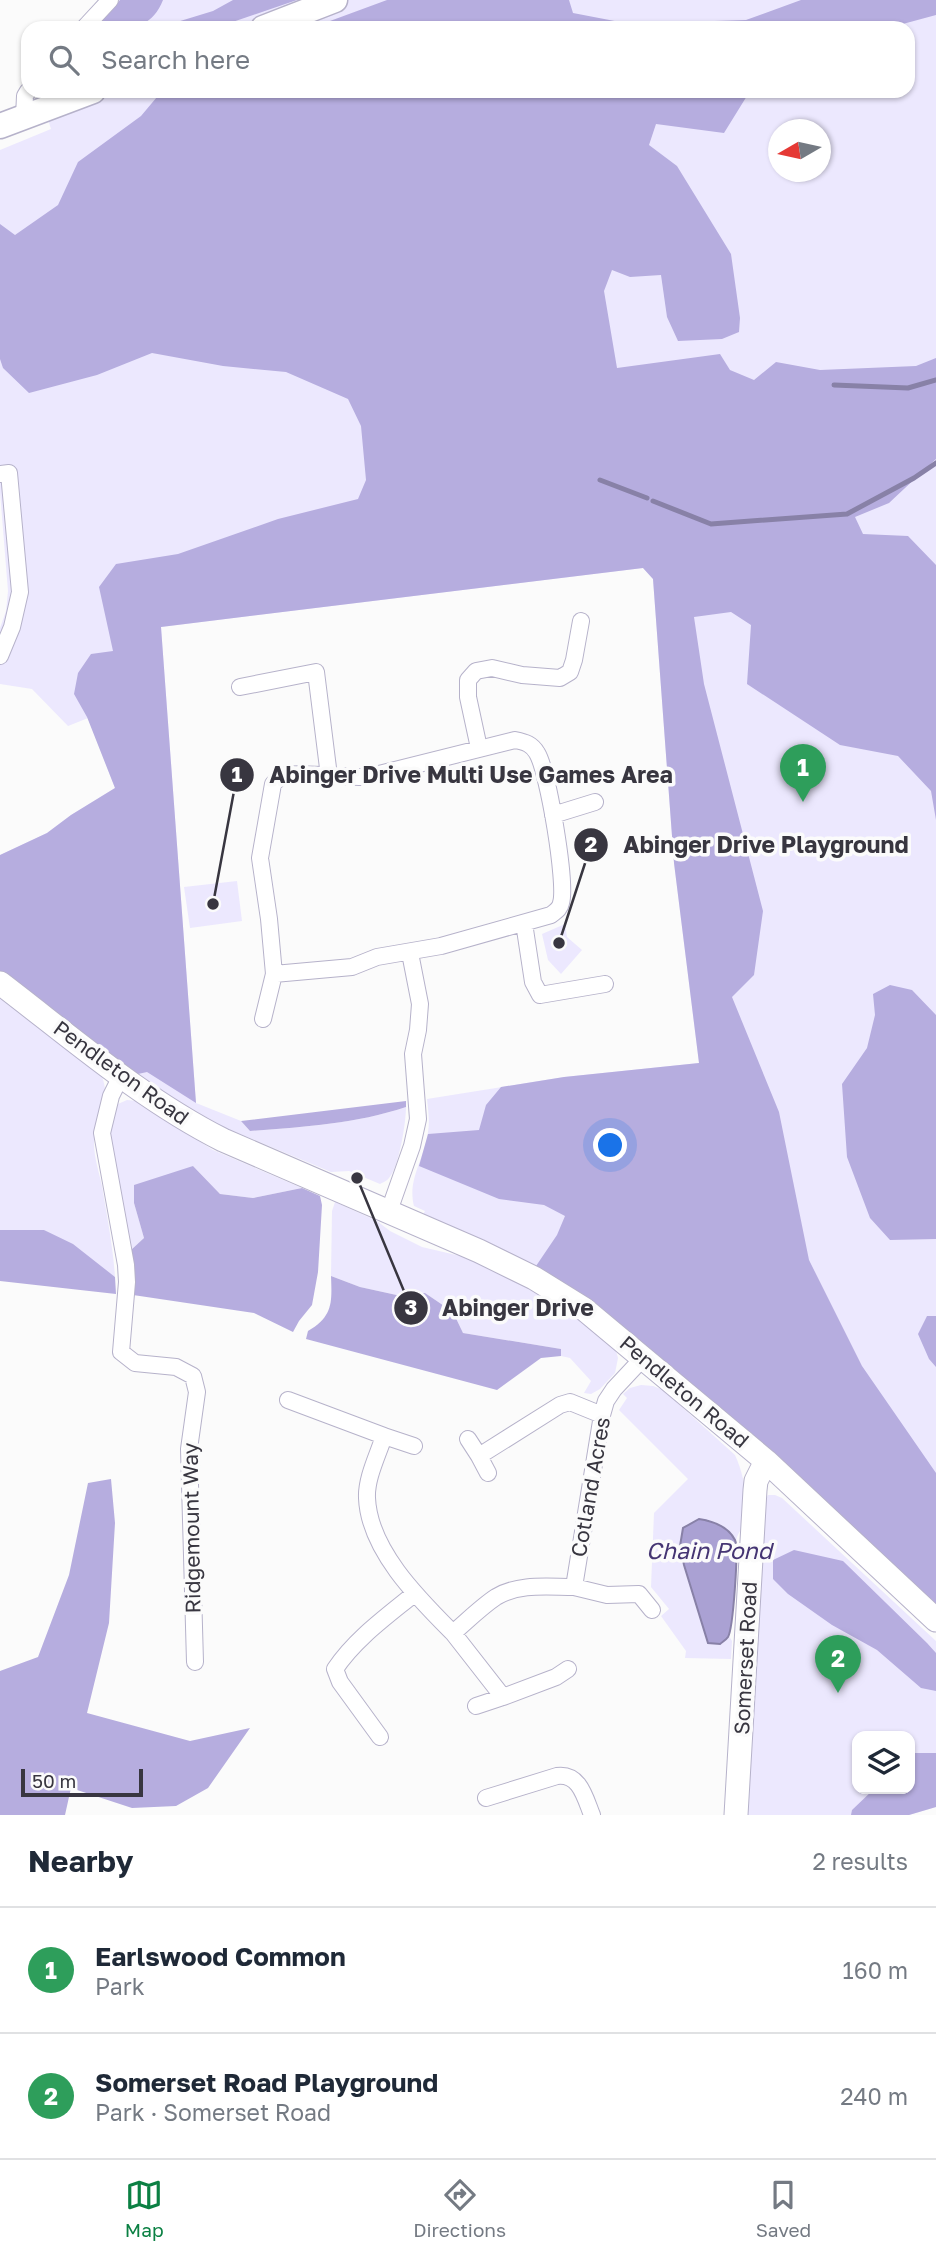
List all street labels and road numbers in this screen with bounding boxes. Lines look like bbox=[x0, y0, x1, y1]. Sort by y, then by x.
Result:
street label: Pendleton Road bbox=[49, 1014, 194, 1130]
street label: Pendleton Road bbox=[615, 1330, 755, 1453]
street label: Cotland Acres bbox=[565, 1415, 615, 1559]
street label: Ridgemount Way bbox=[177, 1442, 205, 1614]
street label: Somerset Road bbox=[728, 1581, 762, 1735]

